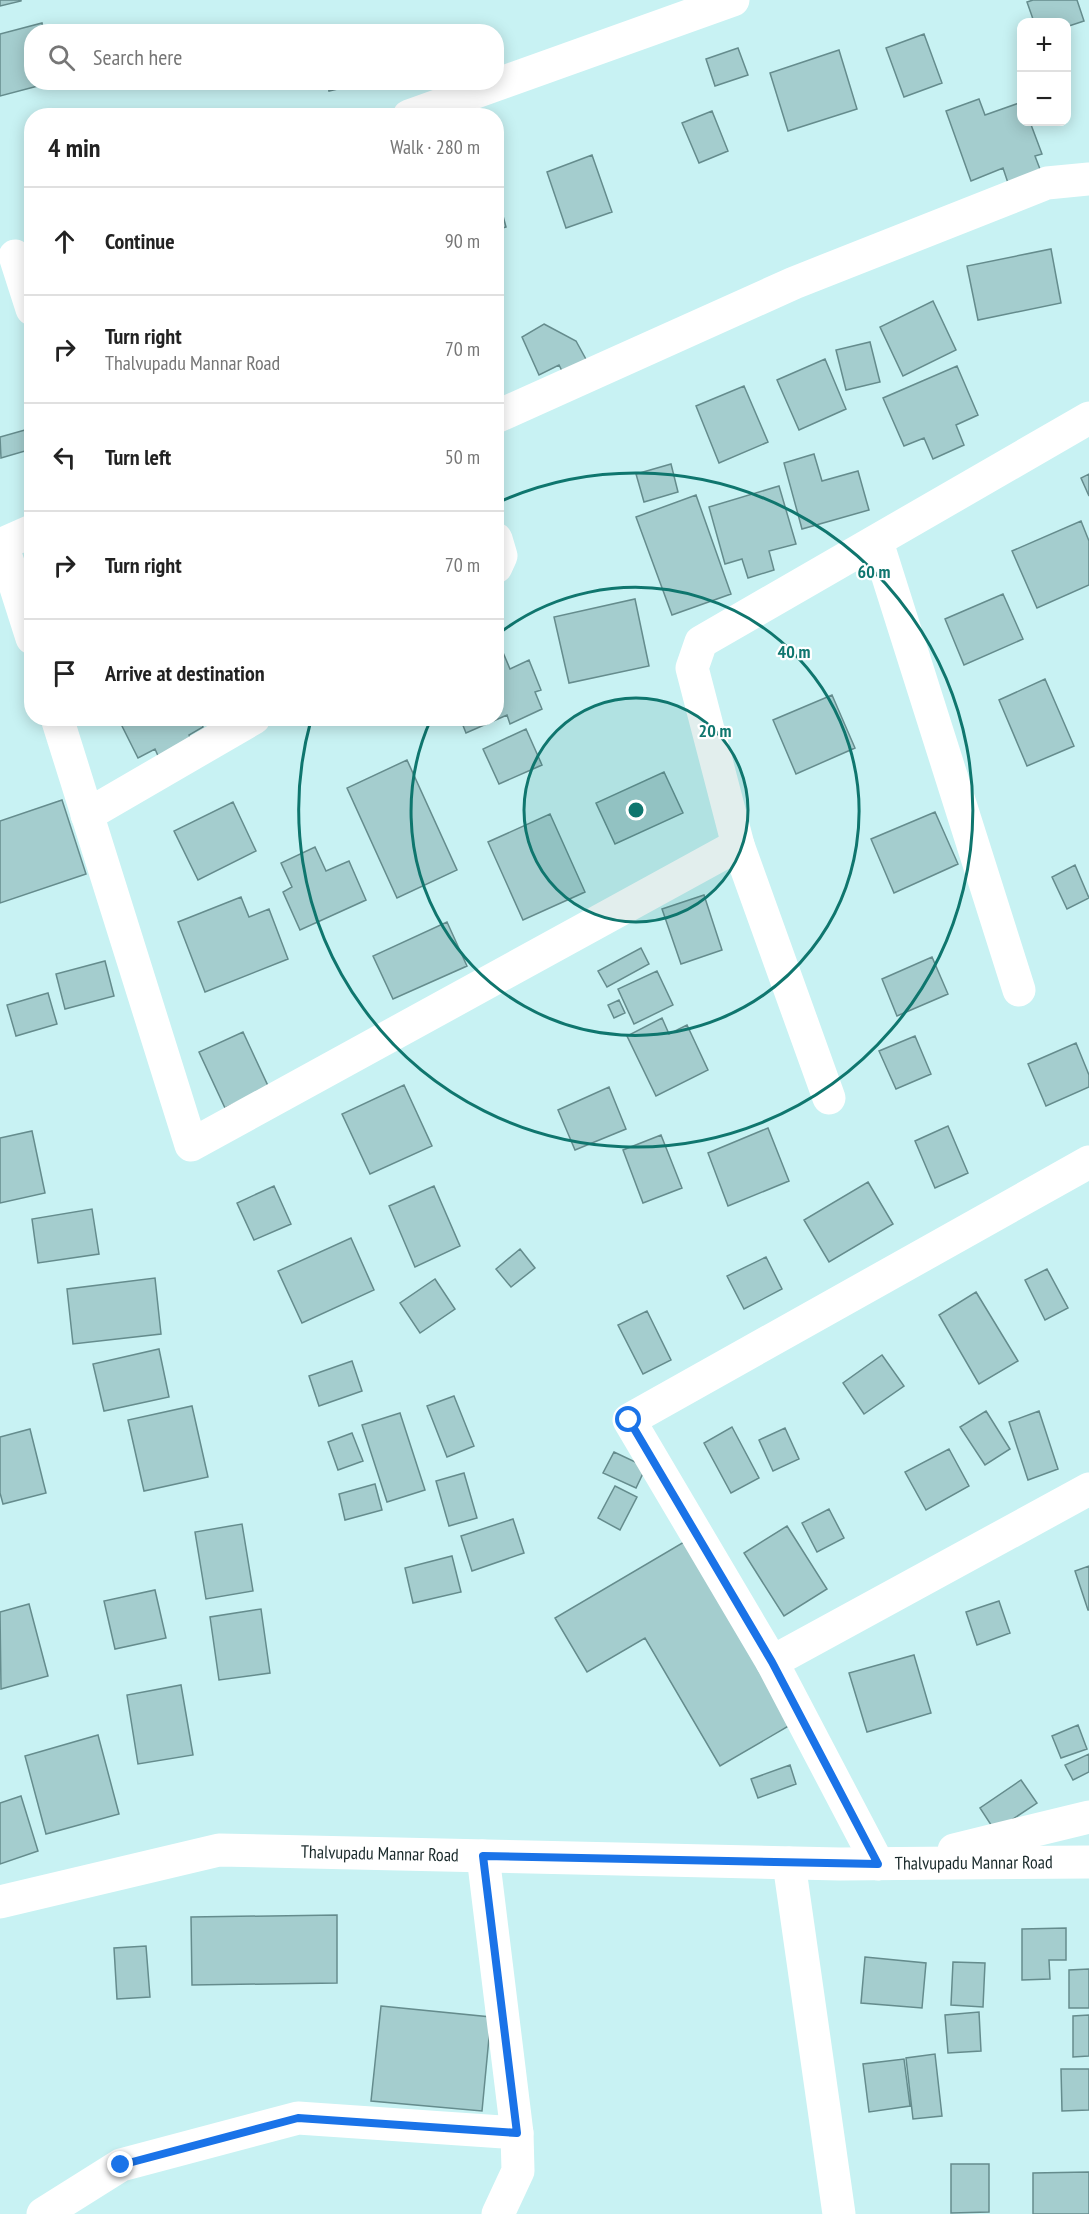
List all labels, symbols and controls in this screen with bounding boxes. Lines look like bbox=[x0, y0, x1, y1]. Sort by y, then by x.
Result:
map controls bbox=[1017, 18, 1071, 126]
button: + bbox=[1017, 18, 1071, 72]
search box bbox=[24, 24, 504, 90]
icon: search bbox=[45, 41, 78, 74]
text: Search here bbox=[93, 43, 182, 71]
button: − bbox=[1017, 72, 1071, 126]
text: 4 min bbox=[48, 131, 101, 164]
text: Walk · 280 m bbox=[390, 134, 480, 160]
icon: ahead bbox=[48, 225, 81, 258]
text: Continue bbox=[105, 227, 175, 255]
text: 90 m bbox=[445, 228, 480, 254]
text: Turn right bbox=[105, 322, 182, 350]
icon: right bbox=[48, 333, 81, 366]
text: 70 m bbox=[445, 336, 480, 362]
text: Thalvupadu Mannar Road bbox=[105, 350, 280, 376]
icon: left bbox=[48, 441, 81, 474]
text: Turn left bbox=[105, 443, 171, 471]
text: 50 m bbox=[445, 444, 480, 470]
icon: right bbox=[48, 549, 81, 582]
text: Turn right bbox=[105, 551, 182, 579]
text: 70 m bbox=[445, 552, 480, 578]
text: 60 m bbox=[858, 560, 890, 583]
text: 40 m bbox=[778, 640, 810, 663]
icon: arrive bbox=[48, 657, 81, 690]
text: Arrive at destination bbox=[105, 659, 265, 687]
text: 20 m bbox=[699, 719, 731, 742]
centre of rings bbox=[626, 800, 646, 820]
route start bbox=[615, 1406, 641, 1432]
street label: Thalvupadu Mannar Road bbox=[301, 1840, 459, 1866]
street label: Thalvupadu Mannar Road bbox=[895, 1850, 1053, 1875]
route end bbox=[107, 2151, 133, 2177]

